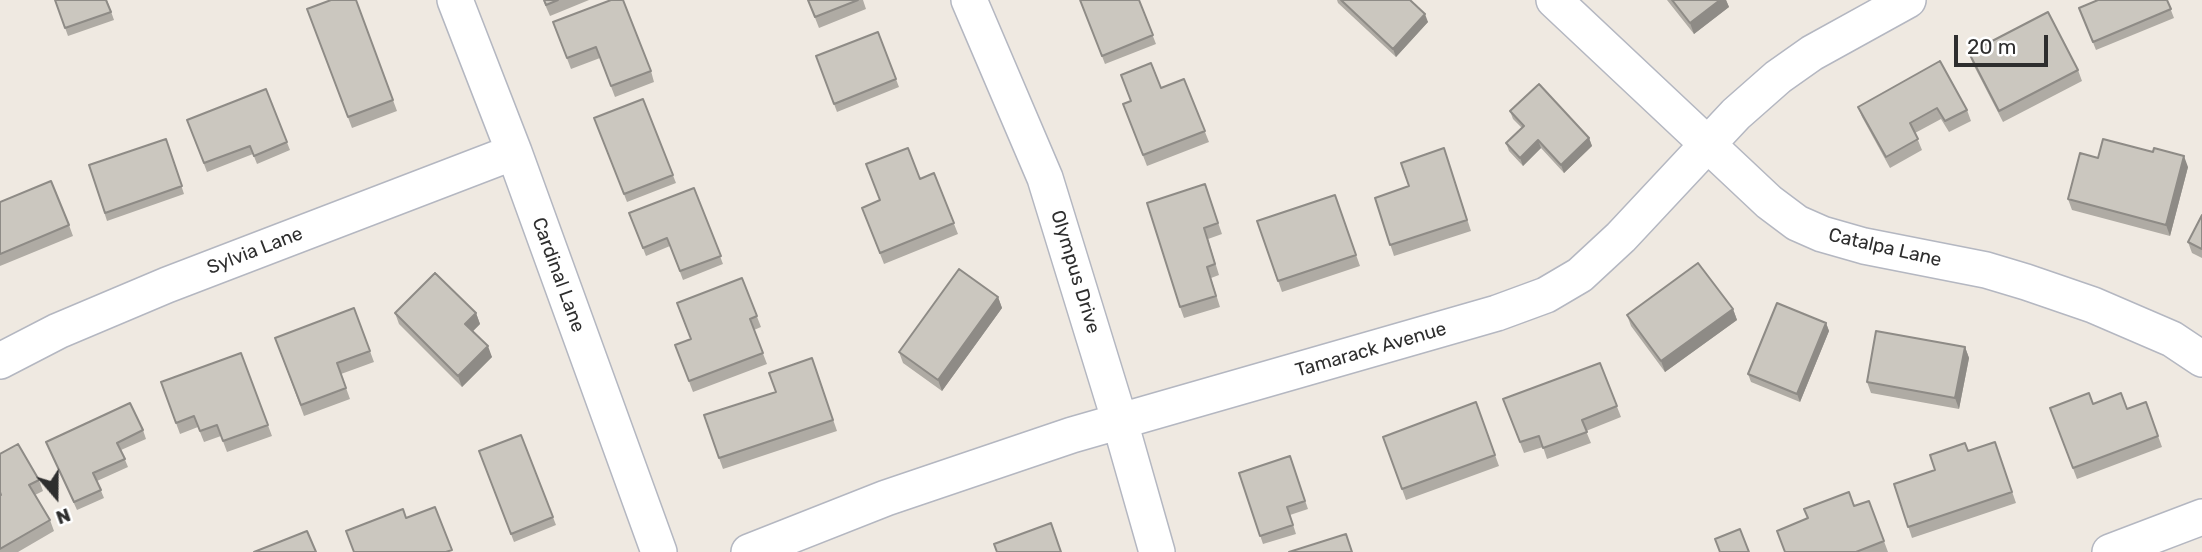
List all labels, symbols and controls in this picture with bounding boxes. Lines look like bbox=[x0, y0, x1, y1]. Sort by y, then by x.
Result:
scale bar bbox=[1957, 21, 2052, 65]
text: 20 m bbox=[1967, 34, 2016, 59]
street label: Olympus Drive bbox=[1045, 208, 1105, 336]
street label: Cardinal Lane bbox=[527, 214, 589, 336]
street label: Sylvia Lane bbox=[204, 222, 306, 280]
street label: Catalpa Lane bbox=[1826, 224, 1944, 272]
street label: Tamarack Avenue bbox=[1293, 318, 1449, 382]
north arrow bbox=[21, 461, 91, 531]
text: N bbox=[53, 503, 74, 529]

